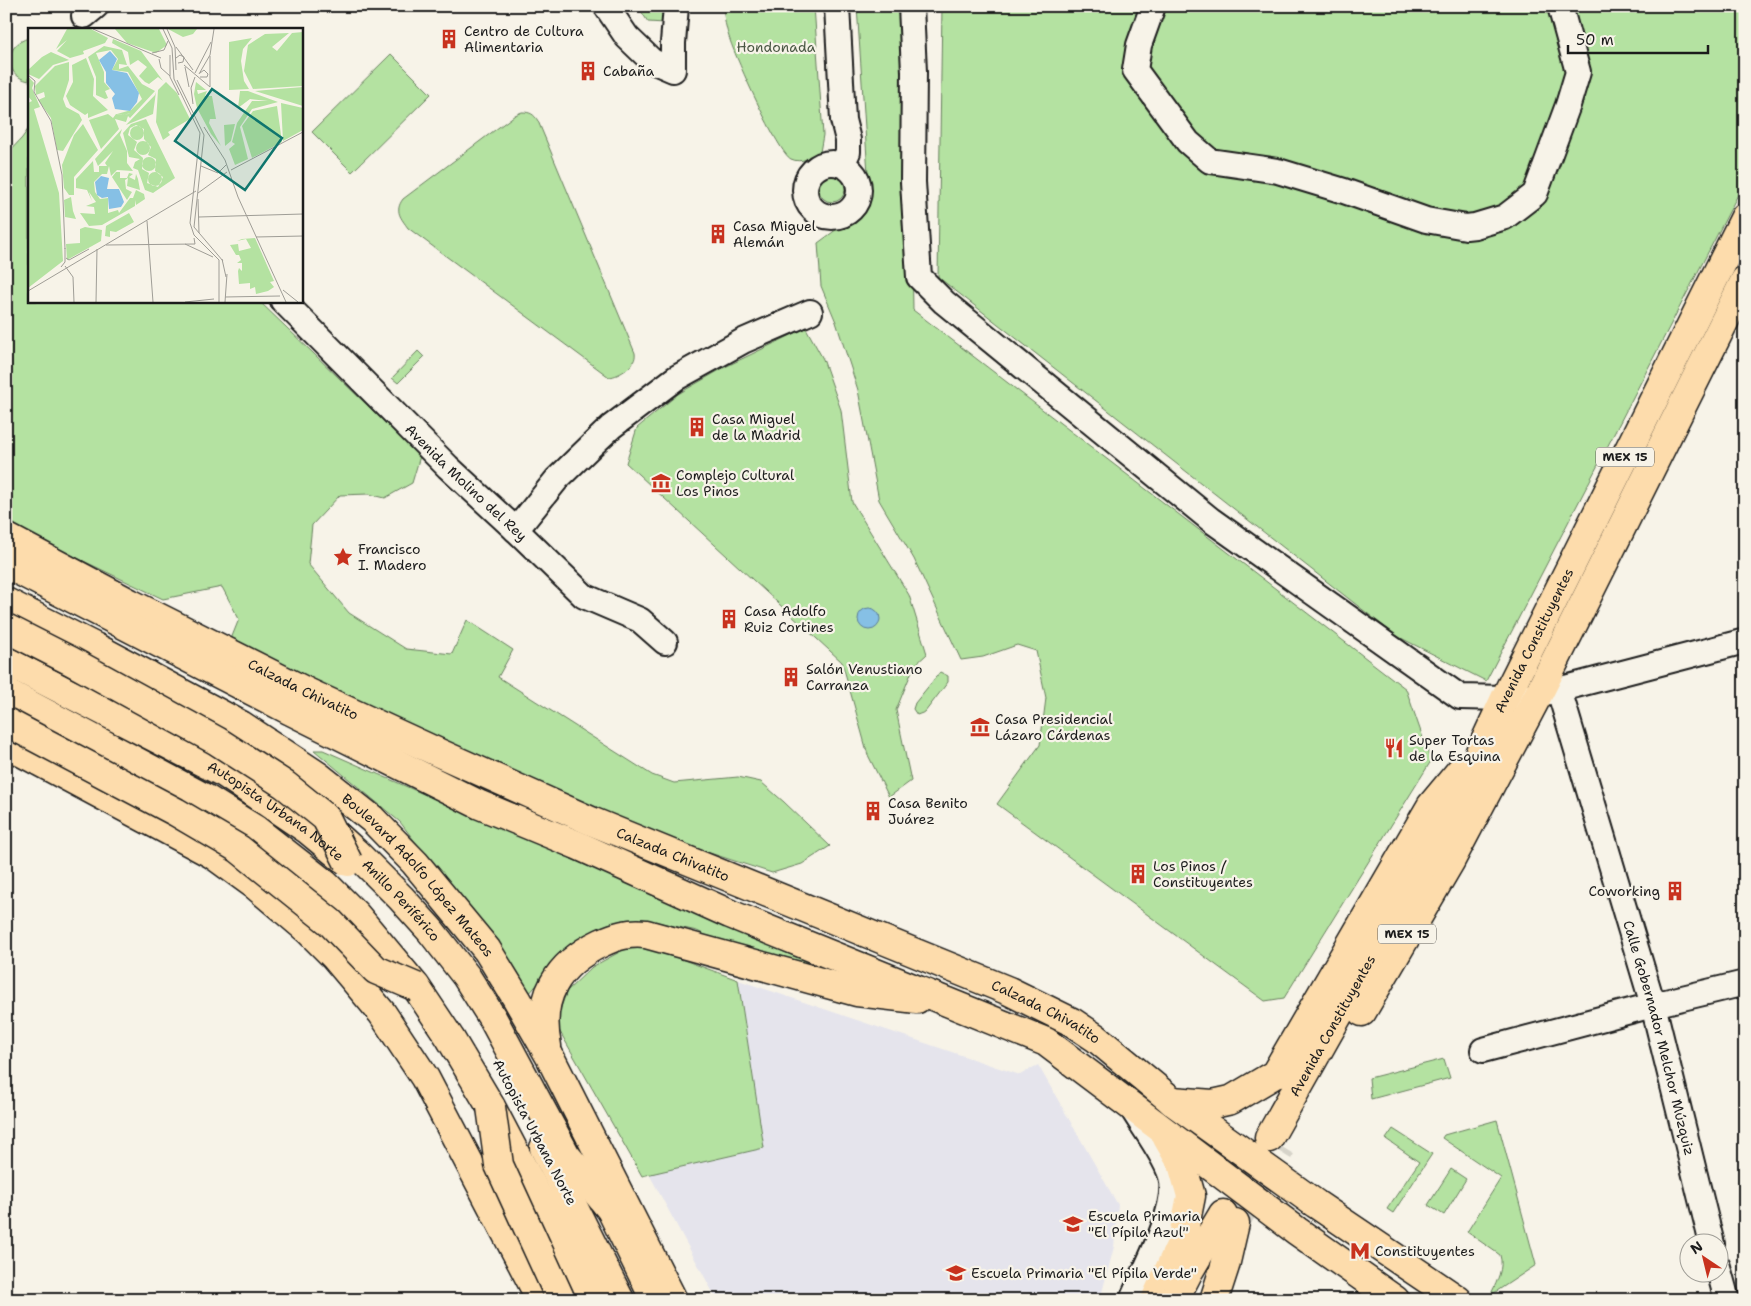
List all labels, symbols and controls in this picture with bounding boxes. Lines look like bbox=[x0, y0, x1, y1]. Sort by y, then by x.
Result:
place label: Centro de Cultura Alimentaria bbox=[464, 22, 584, 56]
scale bar bbox=[1568, 22, 1708, 54]
inset map bbox=[28, 28, 302, 302]
building icon: Centro de Cultura Alimentaria bbox=[438, 28, 460, 50]
text: 50 m bbox=[1576, 30, 1614, 50]
park label: Hondonada bbox=[737, 38, 816, 56]
building icon: Cabaña bbox=[577, 60, 599, 82]
place label: Cabaña bbox=[603, 62, 654, 80]
place label: Casa Miguel Alemán bbox=[733, 217, 817, 251]
building icon: Casa Miguel Alemán bbox=[707, 223, 729, 245]
place label: Casa Miguel de la Madrid bbox=[712, 410, 801, 444]
building icon: Casa Miguel de la Madrid bbox=[686, 416, 708, 438]
street label: Avenida Molino del Rey bbox=[401, 420, 531, 545]
road number: MEX 15 bbox=[1596, 448, 1654, 467]
place label: Complejo Cultural Los Pinos bbox=[676, 466, 795, 500]
museum icon: Complejo Cultural Los Pinos bbox=[650, 472, 672, 494]
place label: Francisco I. Madero bbox=[358, 540, 427, 574]
place icon: Francisco I. Madero bbox=[332, 546, 354, 568]
street label: Avenida Constituyentes bbox=[1490, 565, 1577, 716]
place label: Casa Adolfo Ruiz Cortines bbox=[744, 602, 834, 636]
building icon: Casa Adolfo Ruiz Cortines bbox=[718, 608, 740, 630]
street label: Calzada Chivatito bbox=[245, 655, 361, 724]
place label: Salón Venustiano Carranza bbox=[806, 660, 922, 694]
building icon: Salón Venustiano Carranza bbox=[780, 666, 802, 688]
place label: Casa Presidencial Lázaro Cárdenas bbox=[995, 710, 1113, 744]
museum icon: Casa Presidencial Lázaro Cárdenas bbox=[969, 716, 991, 738]
place label: Super Tortas de la Esquina bbox=[1409, 731, 1501, 765]
restaurant icon: Super Tortas de la Esquina bbox=[1383, 737, 1405, 759]
street label: Autopista Urbana Norte bbox=[204, 757, 348, 865]
street label: Boulevard Adolfo López Mateos bbox=[338, 789, 498, 960]
place label: Casa Benito Juárez bbox=[888, 794, 968, 828]
building icon: Casa Benito Juárez bbox=[862, 800, 884, 822]
street label: Calzada Chivatito bbox=[614, 823, 732, 885]
street label: Anillo Periférico bbox=[358, 855, 444, 945]
place label: Los Pinos / Constituyentes bbox=[1153, 857, 1253, 891]
building icon: Los Pinos / Constituyentes bbox=[1127, 863, 1149, 885]
building icon: Coworking bbox=[1664, 880, 1686, 902]
place label: Coworking bbox=[1588, 882, 1660, 900]
street label: Calle Gobernador Melchor Múzquiz bbox=[1619, 918, 1699, 1157]
road number: MEX 15 bbox=[1378, 924, 1436, 944]
street label: Avenida Constituyentes bbox=[1285, 952, 1379, 1100]
street label: Calzada Chivatito bbox=[989, 976, 1104, 1047]
street label: Autopista Urbana Norte bbox=[489, 1056, 581, 1208]
place label: Escuela Primaria "El Pípila Azul" bbox=[1088, 1207, 1200, 1241]
school or university icon: Escuela Primaria "El Pípila Azul" bbox=[1062, 1213, 1084, 1235]
north arrow bbox=[1678, 1234, 1728, 1284]
text: N bbox=[1687, 1237, 1706, 1258]
metro station icon: Constituyentes bbox=[1349, 1240, 1371, 1262]
place label: Constituyentes bbox=[1375, 1242, 1475, 1260]
school or university icon: Escuela Primaria "El Pípila Verde" bbox=[945, 1262, 967, 1284]
place label: Escuela Primaria "El Pípila Verde" bbox=[971, 1264, 1197, 1282]

